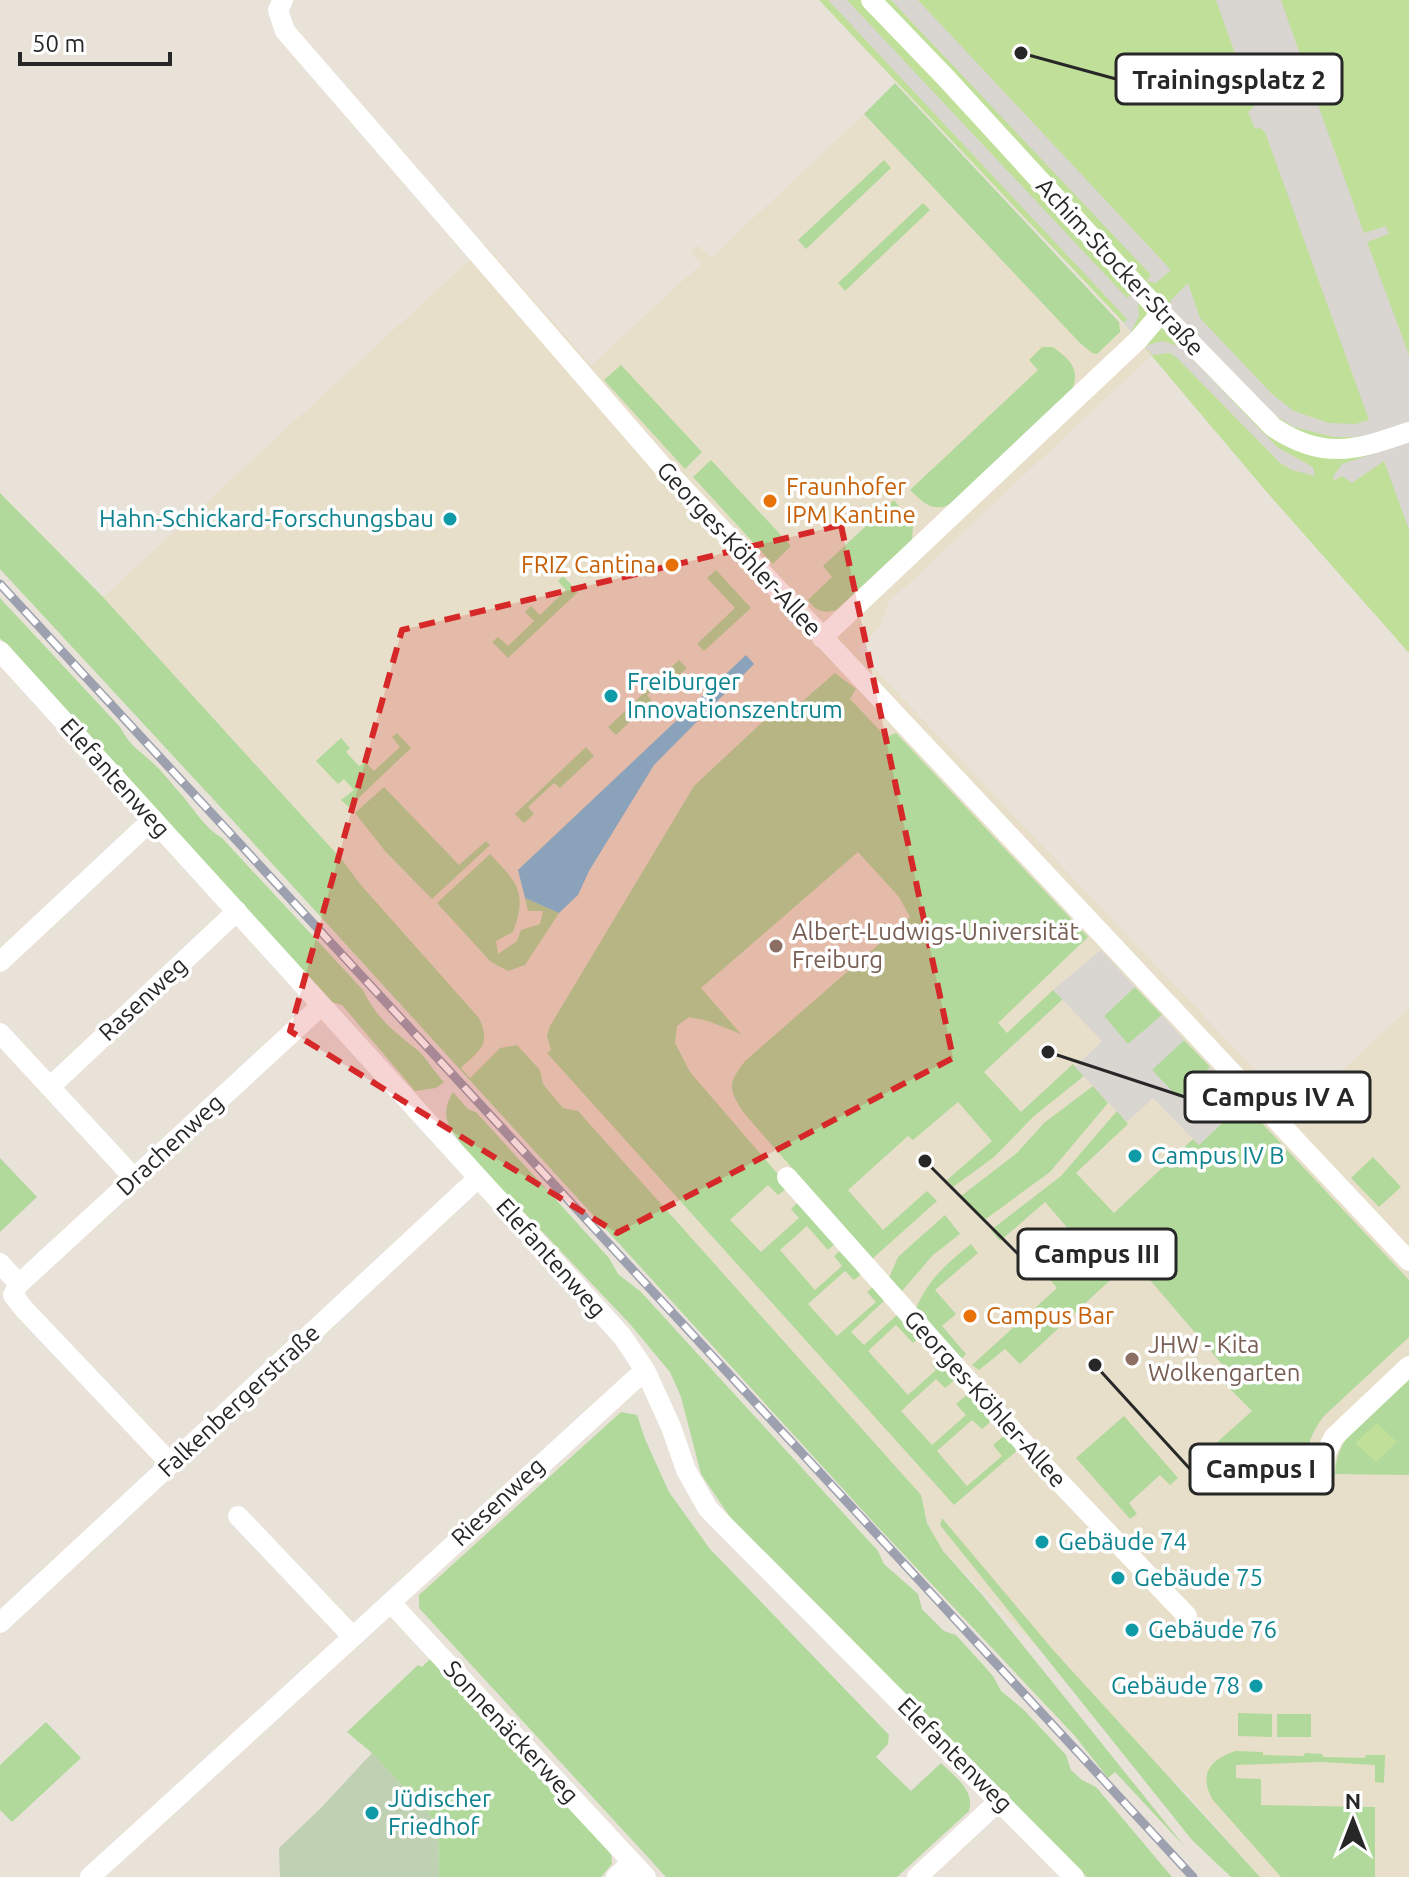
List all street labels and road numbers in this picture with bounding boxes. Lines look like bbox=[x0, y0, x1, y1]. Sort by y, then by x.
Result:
street label: Achim-Stocker-Straße bbox=[1031, 172, 1210, 361]
street label: Georges-Köhler-Allee bbox=[652, 456, 827, 641]
street label: Elefantenweg bbox=[55, 713, 176, 842]
street label: Rasenweg bbox=[93, 951, 192, 1046]
street label: Drachenweg bbox=[111, 1088, 229, 1201]
street label: Elefantenweg bbox=[491, 1193, 612, 1322]
street label: Georges-Köhler-Allee bbox=[899, 1305, 1072, 1493]
street label: Falkenbergerstraße bbox=[152, 1319, 325, 1482]
street label: Riesenweg bbox=[446, 1452, 550, 1551]
street label: Sonnenäckerweg bbox=[439, 1655, 584, 1808]
street label: Elefantenweg bbox=[893, 1692, 1018, 1817]

